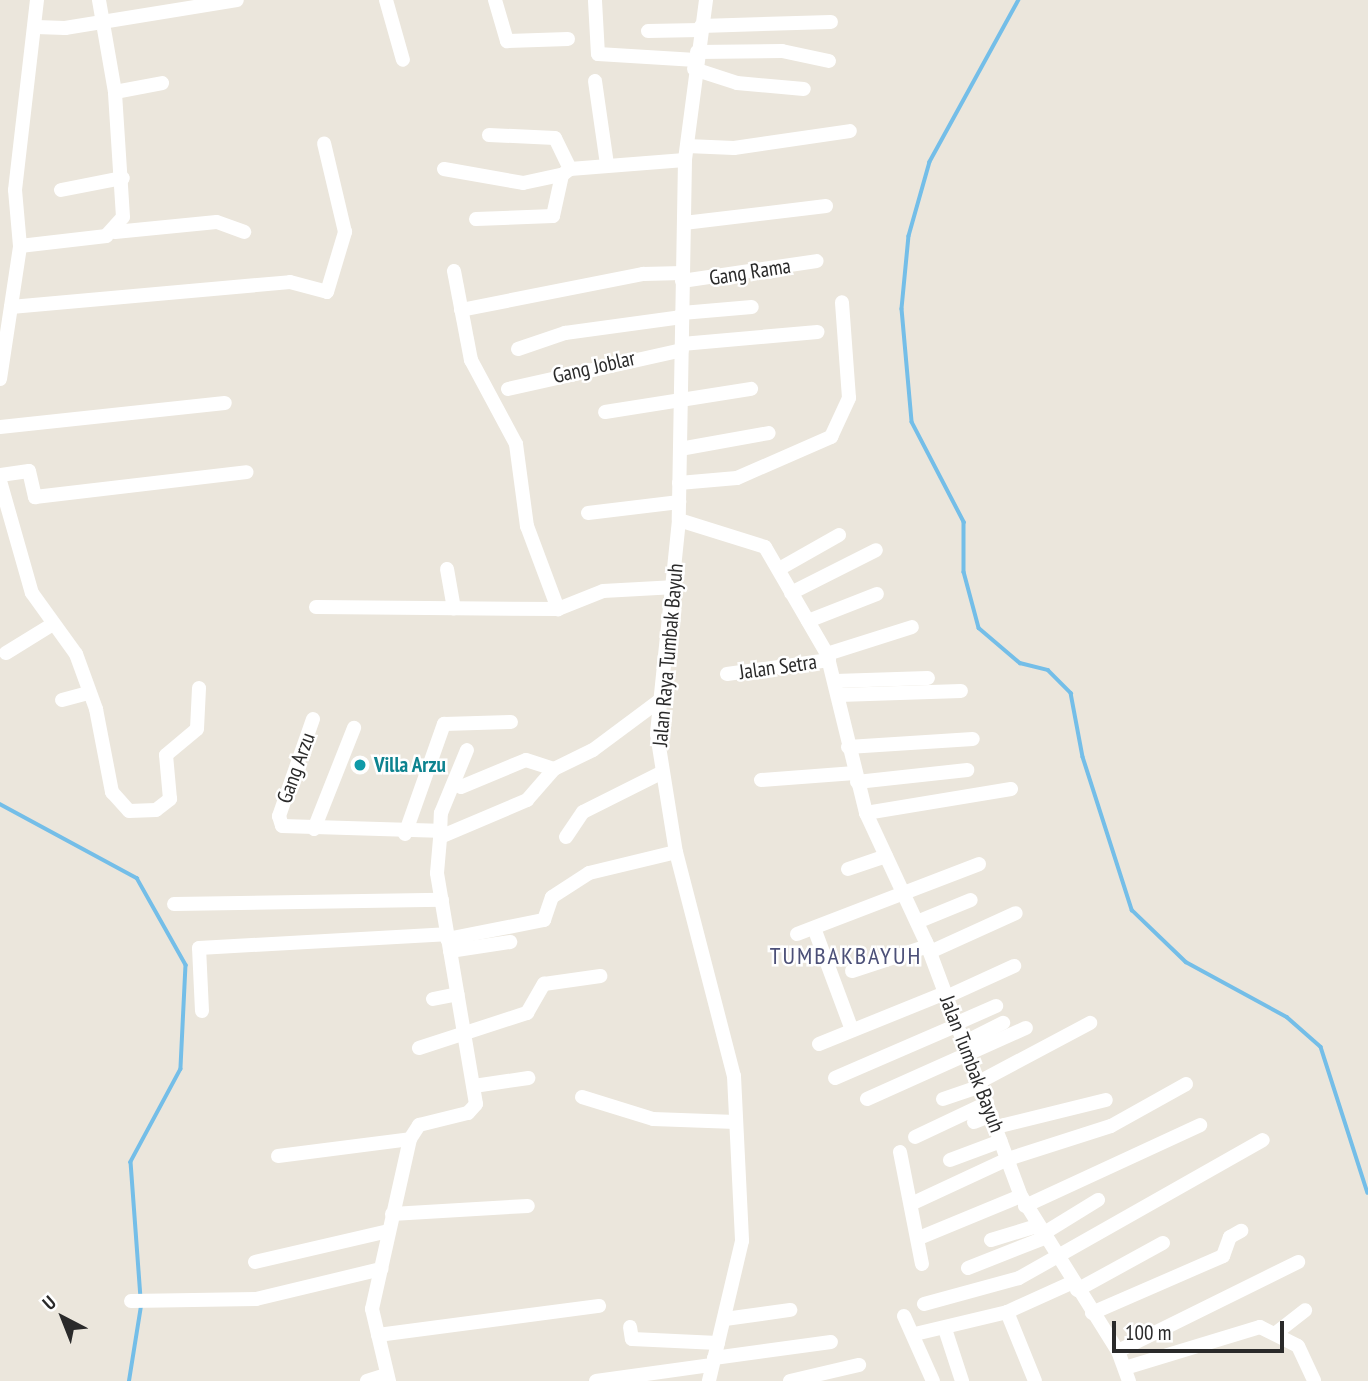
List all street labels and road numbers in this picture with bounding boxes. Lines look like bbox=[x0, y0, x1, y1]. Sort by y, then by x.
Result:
street label: Gang Rama bbox=[708, 253, 792, 291]
street label: Gang Joblar bbox=[550, 345, 638, 389]
street label: Jalan Raya Tumbak Bayuh bbox=[647, 562, 689, 748]
street label: Jalan Setra bbox=[738, 649, 818, 685]
street label: Gang Arzu bbox=[272, 729, 320, 807]
street label: Jalan Tumbak Bayuh bbox=[934, 992, 1010, 1136]

